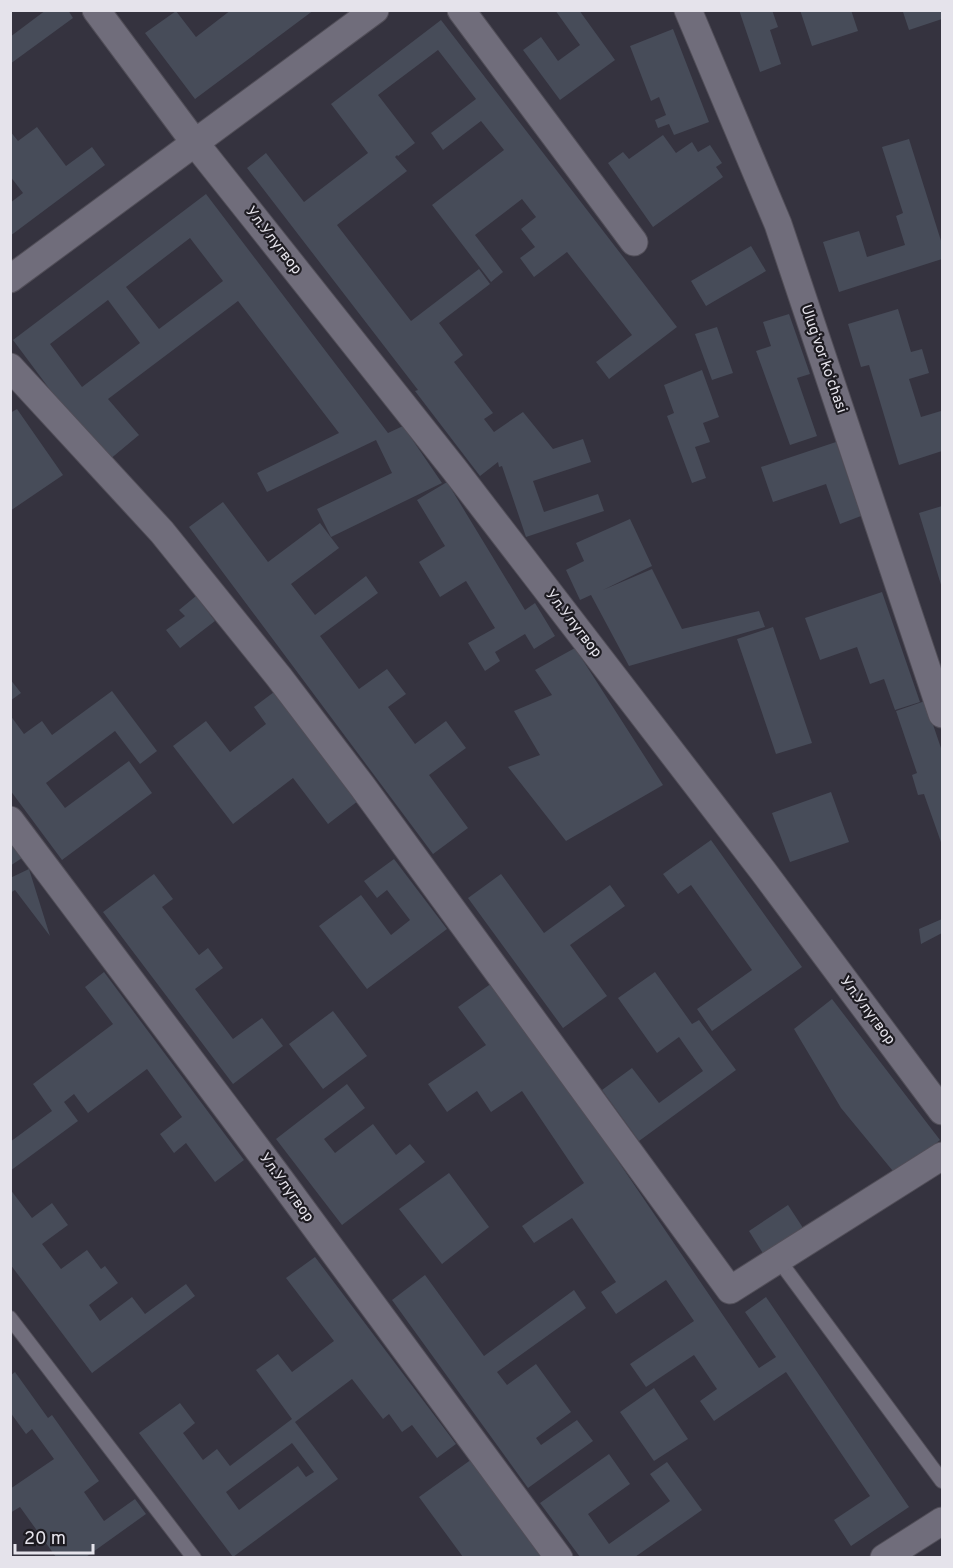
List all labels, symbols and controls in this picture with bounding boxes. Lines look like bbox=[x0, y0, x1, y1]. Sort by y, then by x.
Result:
street label: Ул.Улугвор bbox=[240, 203, 306, 279]
street label: Ulugʻvor koʻchasi bbox=[796, 302, 850, 416]
street label: Ул.Улугвор bbox=[540, 586, 606, 662]
street label: Ул.Улугвор bbox=[835, 973, 899, 1049]
street label: Ул.Улугвор bbox=[254, 1150, 318, 1226]
scale bar bbox=[15, 1517, 93, 1555]
text: 20 m bbox=[24, 1528, 66, 1551]

